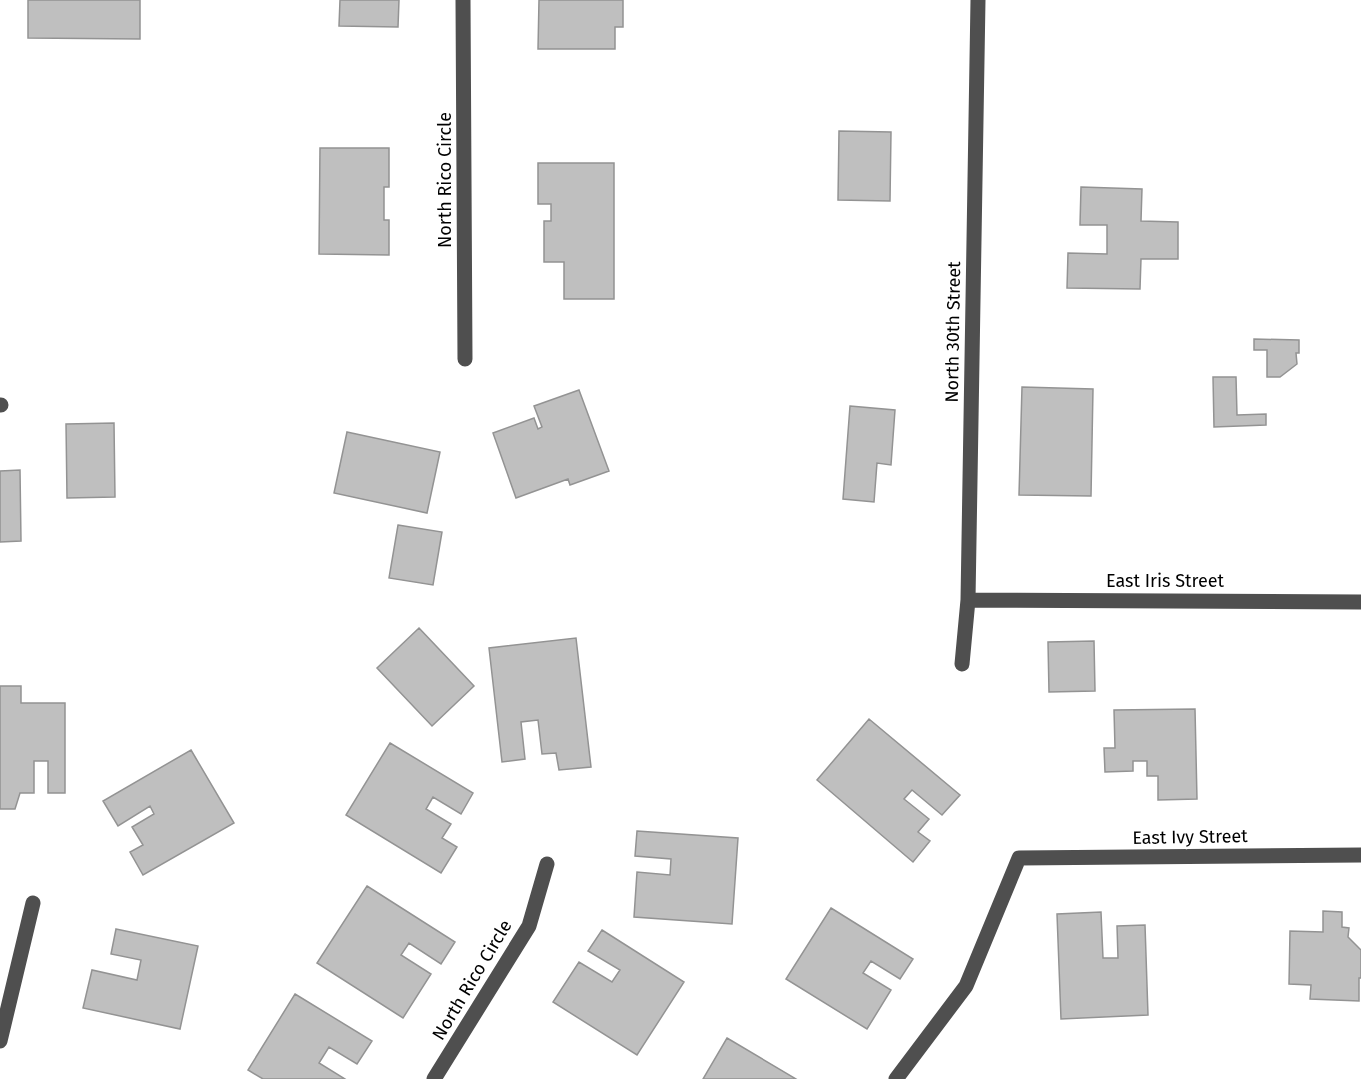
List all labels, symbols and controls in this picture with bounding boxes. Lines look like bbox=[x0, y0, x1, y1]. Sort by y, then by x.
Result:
street label: North Rico Circle bbox=[434, 112, 456, 248]
street label: North 30th Street bbox=[941, 261, 965, 403]
street label: East Iris Street bbox=[1106, 570, 1225, 592]
street label: East Ivy Street bbox=[1132, 825, 1248, 849]
street label: North Rico Circle bbox=[427, 916, 517, 1044]

